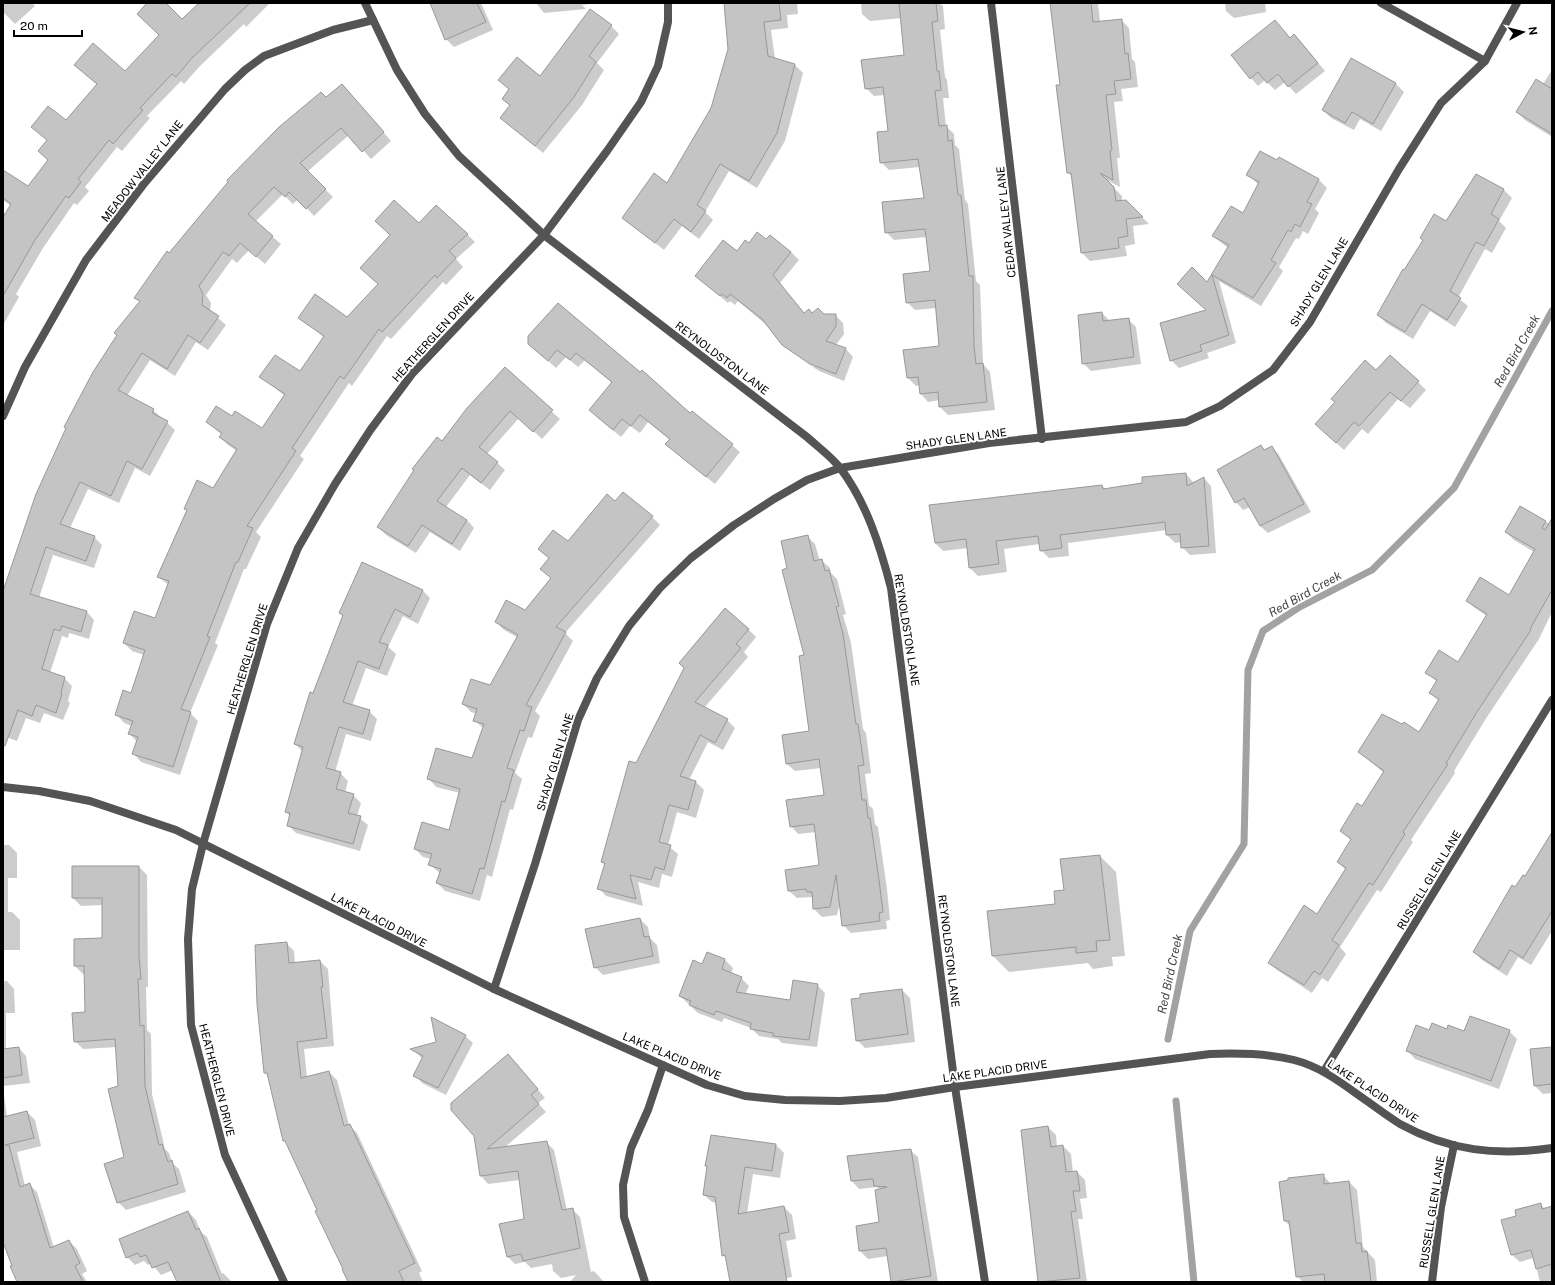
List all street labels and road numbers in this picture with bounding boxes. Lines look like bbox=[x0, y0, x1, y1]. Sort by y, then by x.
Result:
street label: MEADOW VALLEY LANE bbox=[99, 118, 185, 224]
street label: CEDAR VALLEY LANE bbox=[994, 166, 1018, 278]
street label: SHADY GLEN LANE bbox=[1288, 235, 1350, 329]
street label: HEATHERGLEN DRIVE bbox=[390, 290, 476, 384]
street label: REYNOLDSTON LANE bbox=[673, 319, 771, 397]
street label: SHADY GLEN LANE bbox=[905, 426, 1007, 452]
street label: REYNOLDSTON LANE bbox=[892, 573, 922, 687]
street label: HEATHERGLEN DRIVE bbox=[224, 602, 270, 716]
street label: SHADY GLEN LANE bbox=[534, 711, 576, 812]
street label: RUSSELL GLEN LANE bbox=[1395, 828, 1464, 932]
street label: LAKE PLACID DRIVE bbox=[329, 891, 429, 949]
street label: REYNOLDSTON LANE bbox=[936, 894, 962, 1008]
street label: HEATHERGLEN DRIVE bbox=[197, 1022, 237, 1138]
street label: LAKE PLACID DRIVE bbox=[621, 1030, 723, 1082]
street label: LAKE PLACID DRIVE bbox=[1325, 1057, 1421, 1125]
street label: LAKE PLACID DRIVE bbox=[942, 1058, 1048, 1084]
street label: RUSSELL GLEN LANE bbox=[1417, 1155, 1447, 1269]

